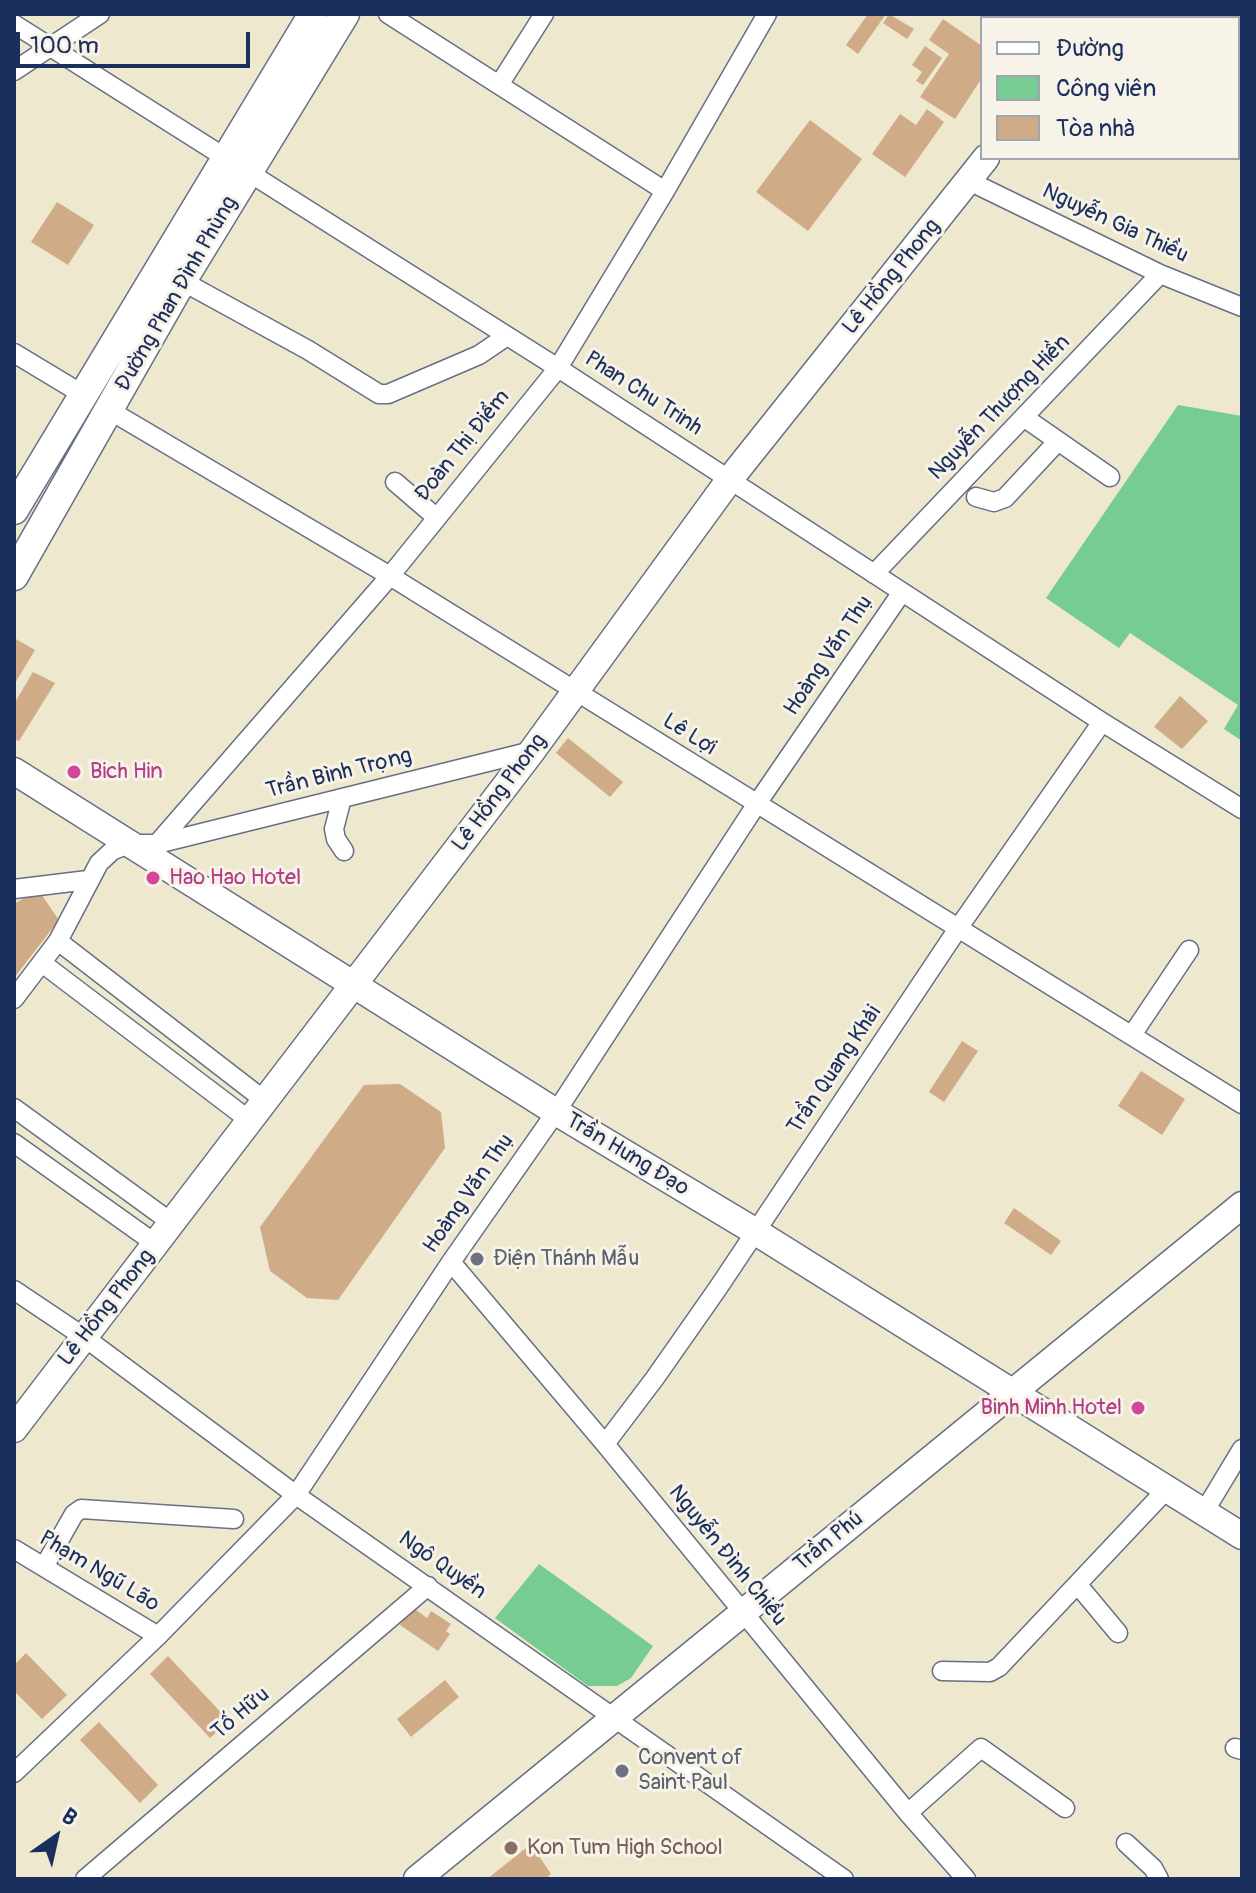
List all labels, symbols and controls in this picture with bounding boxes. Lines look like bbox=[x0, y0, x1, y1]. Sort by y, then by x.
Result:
scale bar bbox=[20, 16, 254, 66]
legend bbox=[980, 16, 1240, 160]
text: 100 m bbox=[30, 31, 99, 60]
text: Đường bbox=[1056, 34, 1124, 63]
text: Công viên bbox=[1056, 74, 1156, 103]
text: Tòa nhà bbox=[1056, 114, 1135, 143]
street label: Nguyễn Gia Thiều bbox=[1038, 179, 1192, 269]
street label: Đường Phan Đình Phùng bbox=[110, 192, 244, 396]
street label: Lê Hồng Phong bbox=[837, 214, 947, 340]
street label: Nguyễn Thượng Hiền bbox=[924, 330, 1076, 486]
street label: Phan Chu Trinh bbox=[579, 346, 707, 442]
street label: Đoàn Thị Điểm bbox=[410, 385, 516, 507]
street label: Hoàng Văn Thụ bbox=[779, 591, 879, 721]
street label: Lê Lợi bbox=[658, 709, 720, 761]
street label: Lê Hồng Phong bbox=[447, 729, 553, 857]
street label: Trần Bình Trọng bbox=[263, 743, 415, 805]
place label: Bich Hin bbox=[90, 759, 163, 785]
marker: Bich Hin bbox=[65, 763, 83, 781]
place label: Hao Hao Hotel bbox=[169, 865, 301, 891]
marker: Hao Hao Hotel bbox=[144, 869, 162, 887]
street label: Trần Quang Khải bbox=[782, 1001, 888, 1139]
street label: Trần Hưng Đạo bbox=[561, 1108, 693, 1202]
street label: Hoàng Văn Thụ bbox=[418, 1129, 520, 1259]
street label: Lê Hồng Phong bbox=[53, 1244, 161, 1372]
place label: Điện Thánh Mẫu bbox=[493, 1246, 639, 1272]
marker: Điện Thánh Mẫu bbox=[468, 1250, 486, 1268]
place label: Binh Minh Hotel bbox=[981, 1395, 1122, 1421]
marker: Binh Minh Hotel bbox=[1129, 1399, 1147, 1417]
street label: Nguyễn Đình Chiểu bbox=[662, 1480, 792, 1632]
street label: Trần Phú bbox=[789, 1506, 869, 1578]
street label: Phạm Ngũ Lão bbox=[34, 1526, 164, 1618]
street label: Ngô Quyền bbox=[393, 1526, 491, 1606]
street label: Tố Hữu bbox=[207, 1682, 275, 1746]
place label: Convent of Saint Paul bbox=[638, 1745, 743, 1796]
marker: Convent of Saint Paul bbox=[613, 1762, 631, 1780]
north arrow bbox=[16, 1797, 96, 1877]
text: B bbox=[56, 1802, 82, 1832]
place label: Kon Tum High School bbox=[527, 1835, 723, 1861]
marker: Kon Tum High School bbox=[502, 1839, 520, 1857]

